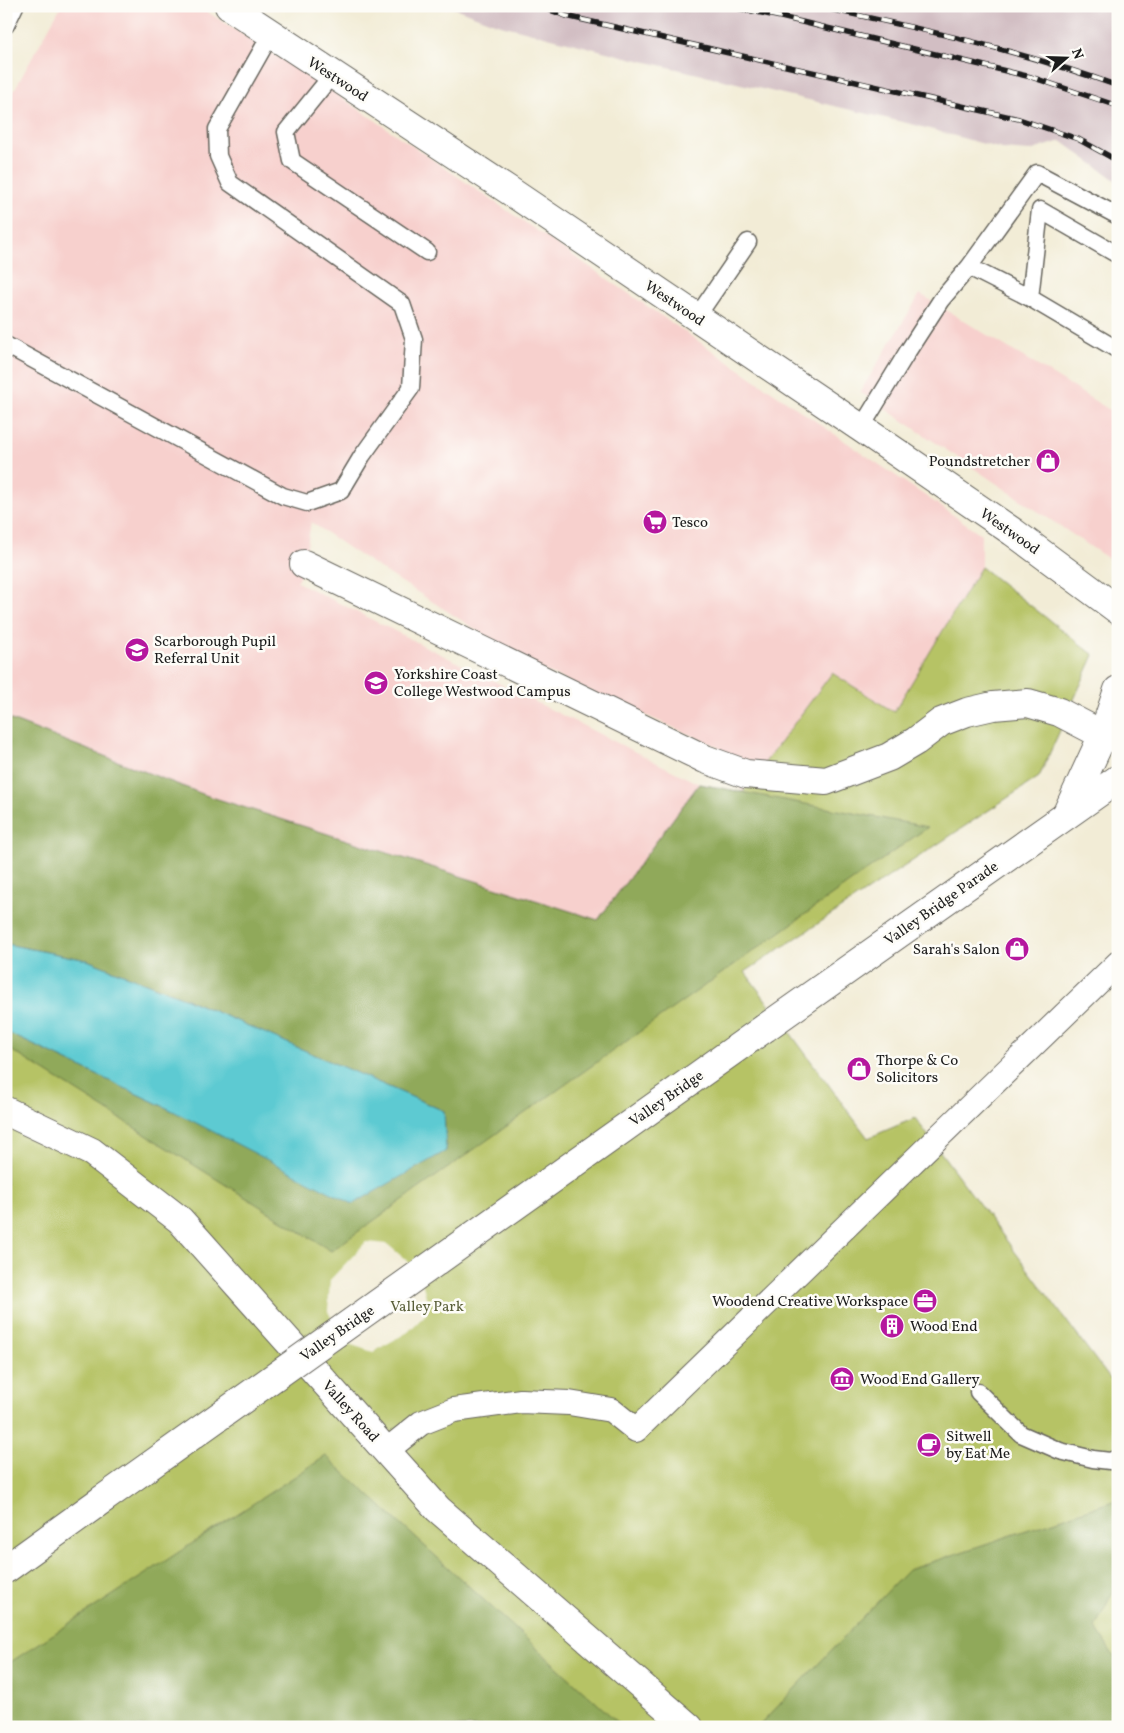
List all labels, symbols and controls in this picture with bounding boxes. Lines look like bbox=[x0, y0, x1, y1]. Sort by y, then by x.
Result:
north arrow bbox=[1042, 32, 1092, 82]
text: N bbox=[1066, 46, 1087, 62]
street label: Westwood bbox=[303, 53, 372, 108]
street label: Westwood bbox=[640, 276, 708, 332]
shop icon: Poundstretcher bbox=[1035, 448, 1061, 474]
place label: Poundstretcher bbox=[929, 452, 1030, 473]
street label: Westwood bbox=[975, 504, 1043, 560]
supermarket icon: Tesco bbox=[642, 509, 668, 535]
place label: Tesco bbox=[672, 513, 708, 534]
place label: Scarborough Pupil Referral Unit bbox=[154, 632, 276, 670]
school or university icon: Scarborough Pupil Referral Unit bbox=[124, 637, 150, 663]
place label: Yorkshire Coast College Westwood Campus bbox=[394, 665, 571, 703]
school or university icon: Yorkshire Coast College Westwood Campus bbox=[363, 670, 389, 696]
street label: Valley Bridge Parade bbox=[881, 857, 1003, 952]
shop icon: Sarah's Salon bbox=[1004, 936, 1030, 962]
place label: Sarah's Salon bbox=[913, 940, 1000, 961]
place label: Thorpe & Co Solicitors bbox=[876, 1051, 958, 1089]
shop icon: Thorpe & Co Solicitors bbox=[846, 1056, 872, 1082]
street label: Valley Bridge bbox=[625, 1066, 708, 1133]
office icon: Woodend Creative Workspace bbox=[912, 1288, 938, 1314]
place label: Woodend Creative Workspace bbox=[712, 1292, 908, 1313]
park label: Valley Park bbox=[390, 1297, 464, 1318]
street label: Valley Bridge bbox=[296, 1301, 379, 1368]
building icon: Wood End bbox=[879, 1313, 905, 1339]
place label: Wood End bbox=[910, 1317, 978, 1338]
museum icon: Wood End Gallery bbox=[829, 1366, 855, 1392]
place label: Wood End Gallery bbox=[860, 1370, 980, 1391]
street label: Valley Road bbox=[316, 1376, 383, 1448]
place label: Sitwell by Eat Me bbox=[946, 1427, 1010, 1465]
cafe icon: Sitwell by Eat Me bbox=[916, 1432, 942, 1458]

